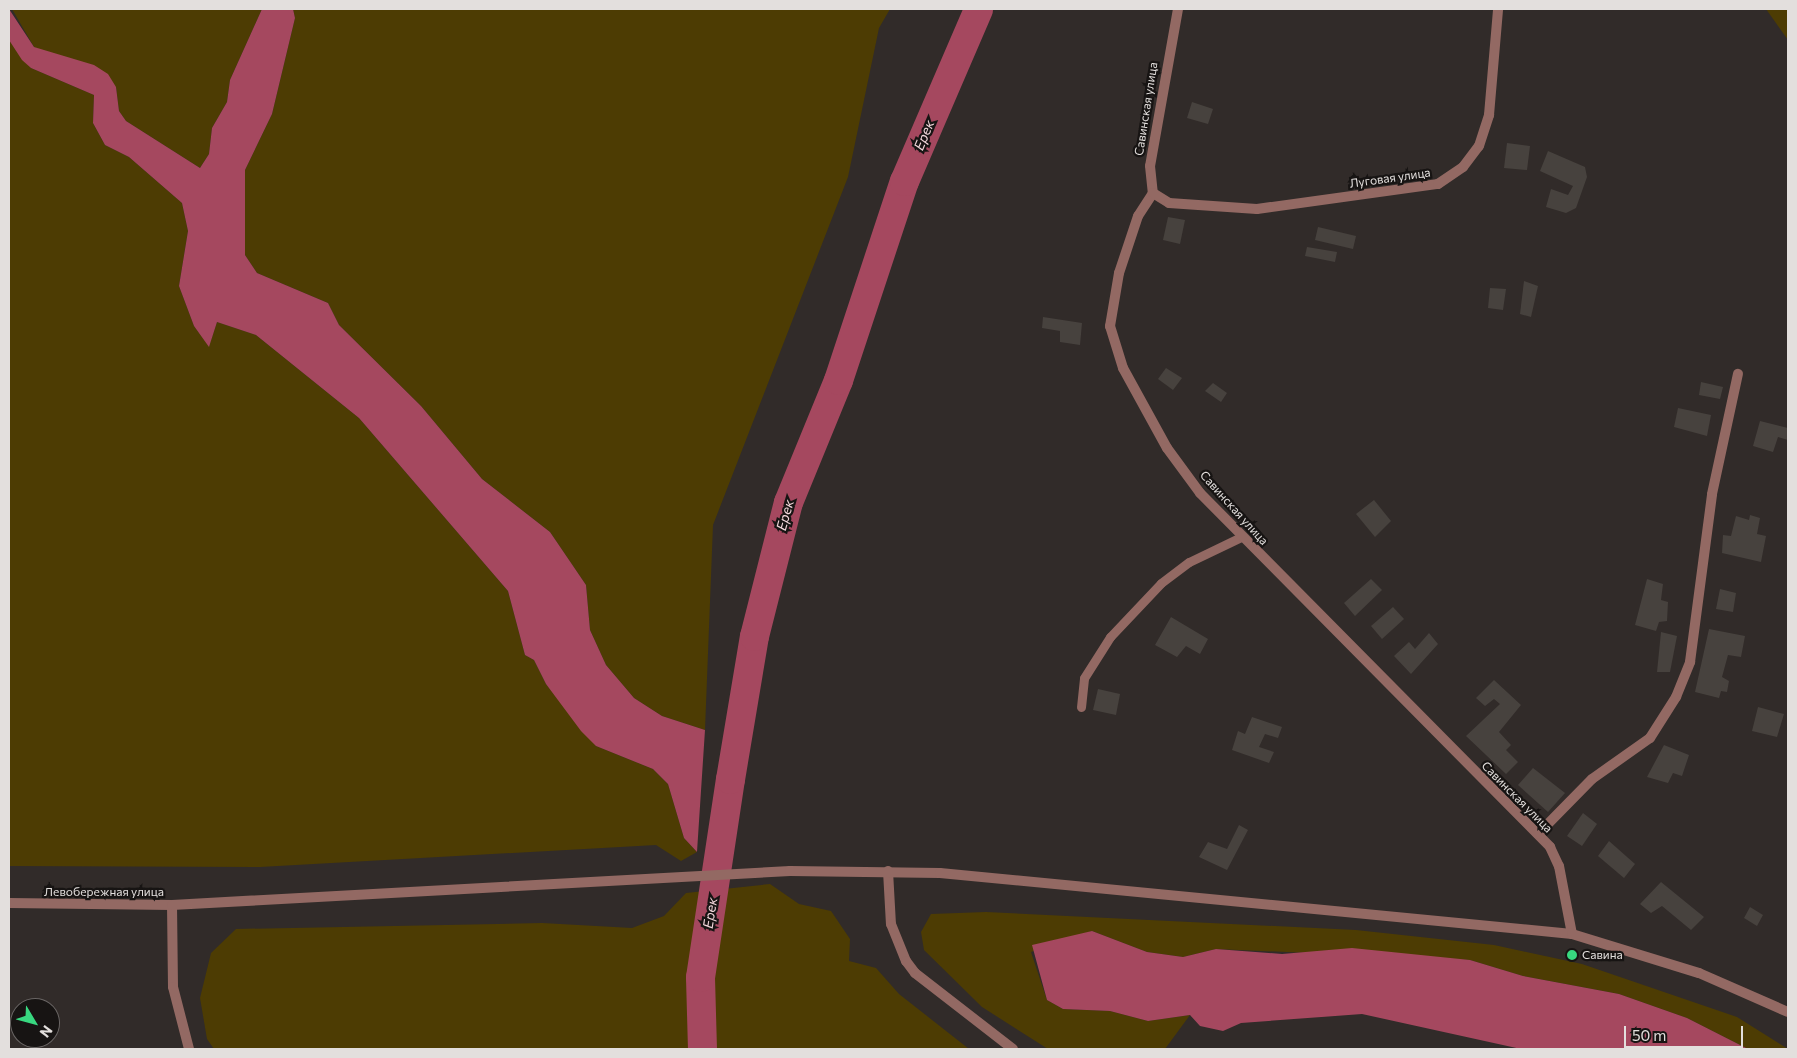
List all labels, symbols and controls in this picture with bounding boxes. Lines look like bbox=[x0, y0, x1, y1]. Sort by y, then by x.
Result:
street label: Савинская улица bbox=[1131, 61, 1161, 157]
water label: Ерек bbox=[910, 117, 938, 153]
street label: Луговая улица bbox=[1349, 165, 1431, 191]
street label: Савинская улица bbox=[1197, 468, 1271, 548]
water label: Ерек bbox=[773, 498, 797, 532]
street label: Савинская улица bbox=[1478, 758, 1556, 836]
street label: Левобережная улица bbox=[44, 885, 164, 899]
water label: Ерек bbox=[699, 896, 721, 930]
place label: Савина bbox=[1582, 948, 1623, 962]
marker: Савина bbox=[1566, 949, 1578, 961]
north arrow bbox=[10, 998, 60, 1048]
scale bar bbox=[1627, 1016, 1746, 1048]
text: N bbox=[37, 1022, 57, 1041]
text: 50 m bbox=[1632, 1026, 1666, 1044]

